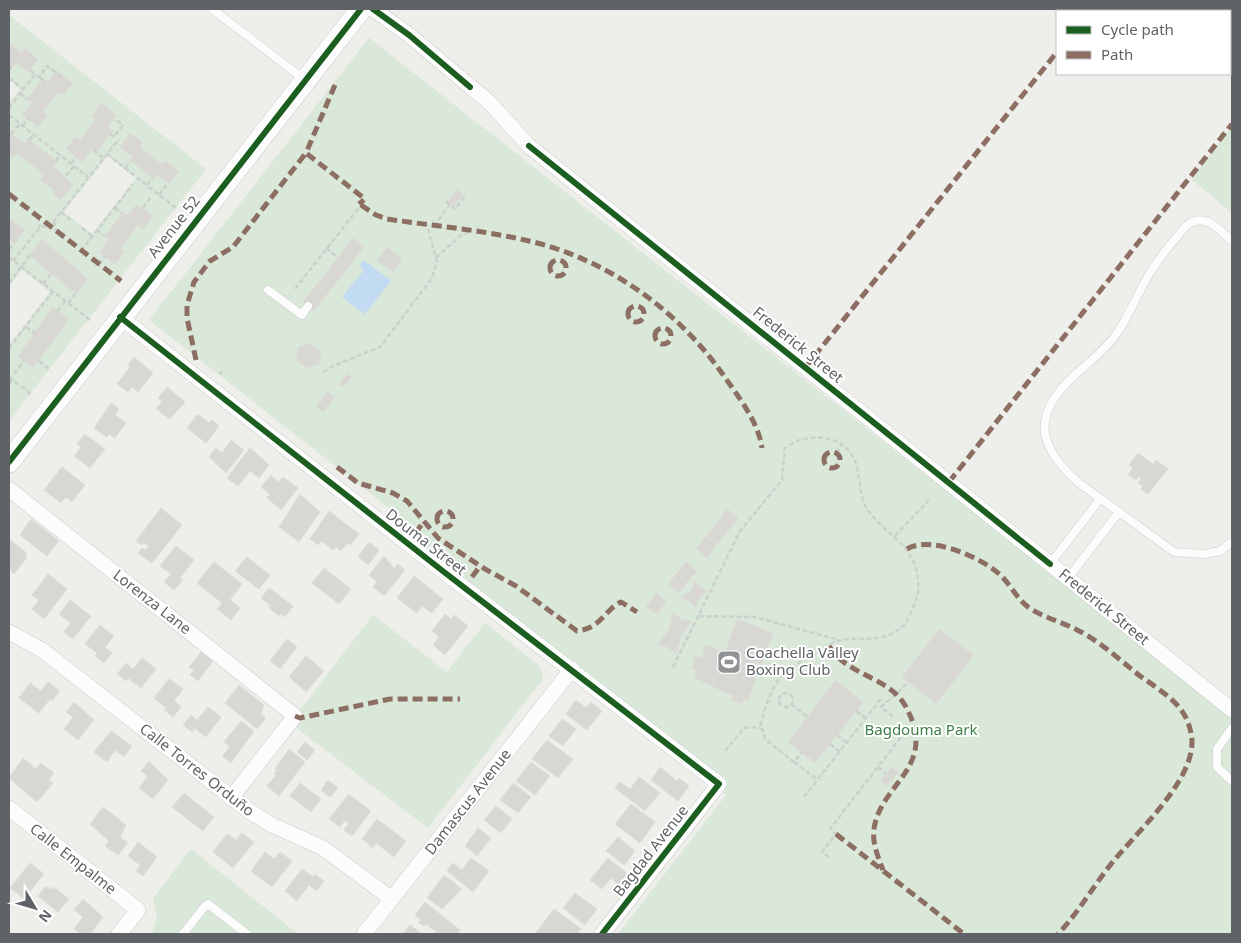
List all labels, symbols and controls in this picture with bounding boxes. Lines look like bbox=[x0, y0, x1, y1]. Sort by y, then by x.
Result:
legend bbox=[1056, 10, 1231, 75]
text: Cycle path bbox=[1101, 19, 1174, 39]
text: Path bbox=[1101, 44, 1133, 64]
street label: Avenue 52 bbox=[143, 191, 204, 262]
street label: Frederick Street bbox=[749, 302, 848, 387]
street label: Douma Street bbox=[382, 503, 472, 579]
street label: Lorenza Lane bbox=[109, 564, 196, 638]
street label: Frederick Street bbox=[1055, 564, 1154, 649]
place label: Coachella Valley Boxing Club bbox=[746, 642, 859, 679]
sports icon: Coachella Valley Boxing Club bbox=[716, 649, 742, 675]
street label: Calle Torres Orduño bbox=[136, 718, 259, 820]
park label: Bagdouma Park bbox=[865, 719, 978, 739]
street label: Damascus Avenue bbox=[420, 744, 515, 858]
street label: Bagdad Avenue bbox=[608, 801, 692, 900]
street label: Calle Empalme bbox=[26, 818, 121, 898]
north arrow bbox=[10, 883, 60, 933]
text: N bbox=[35, 906, 57, 927]

